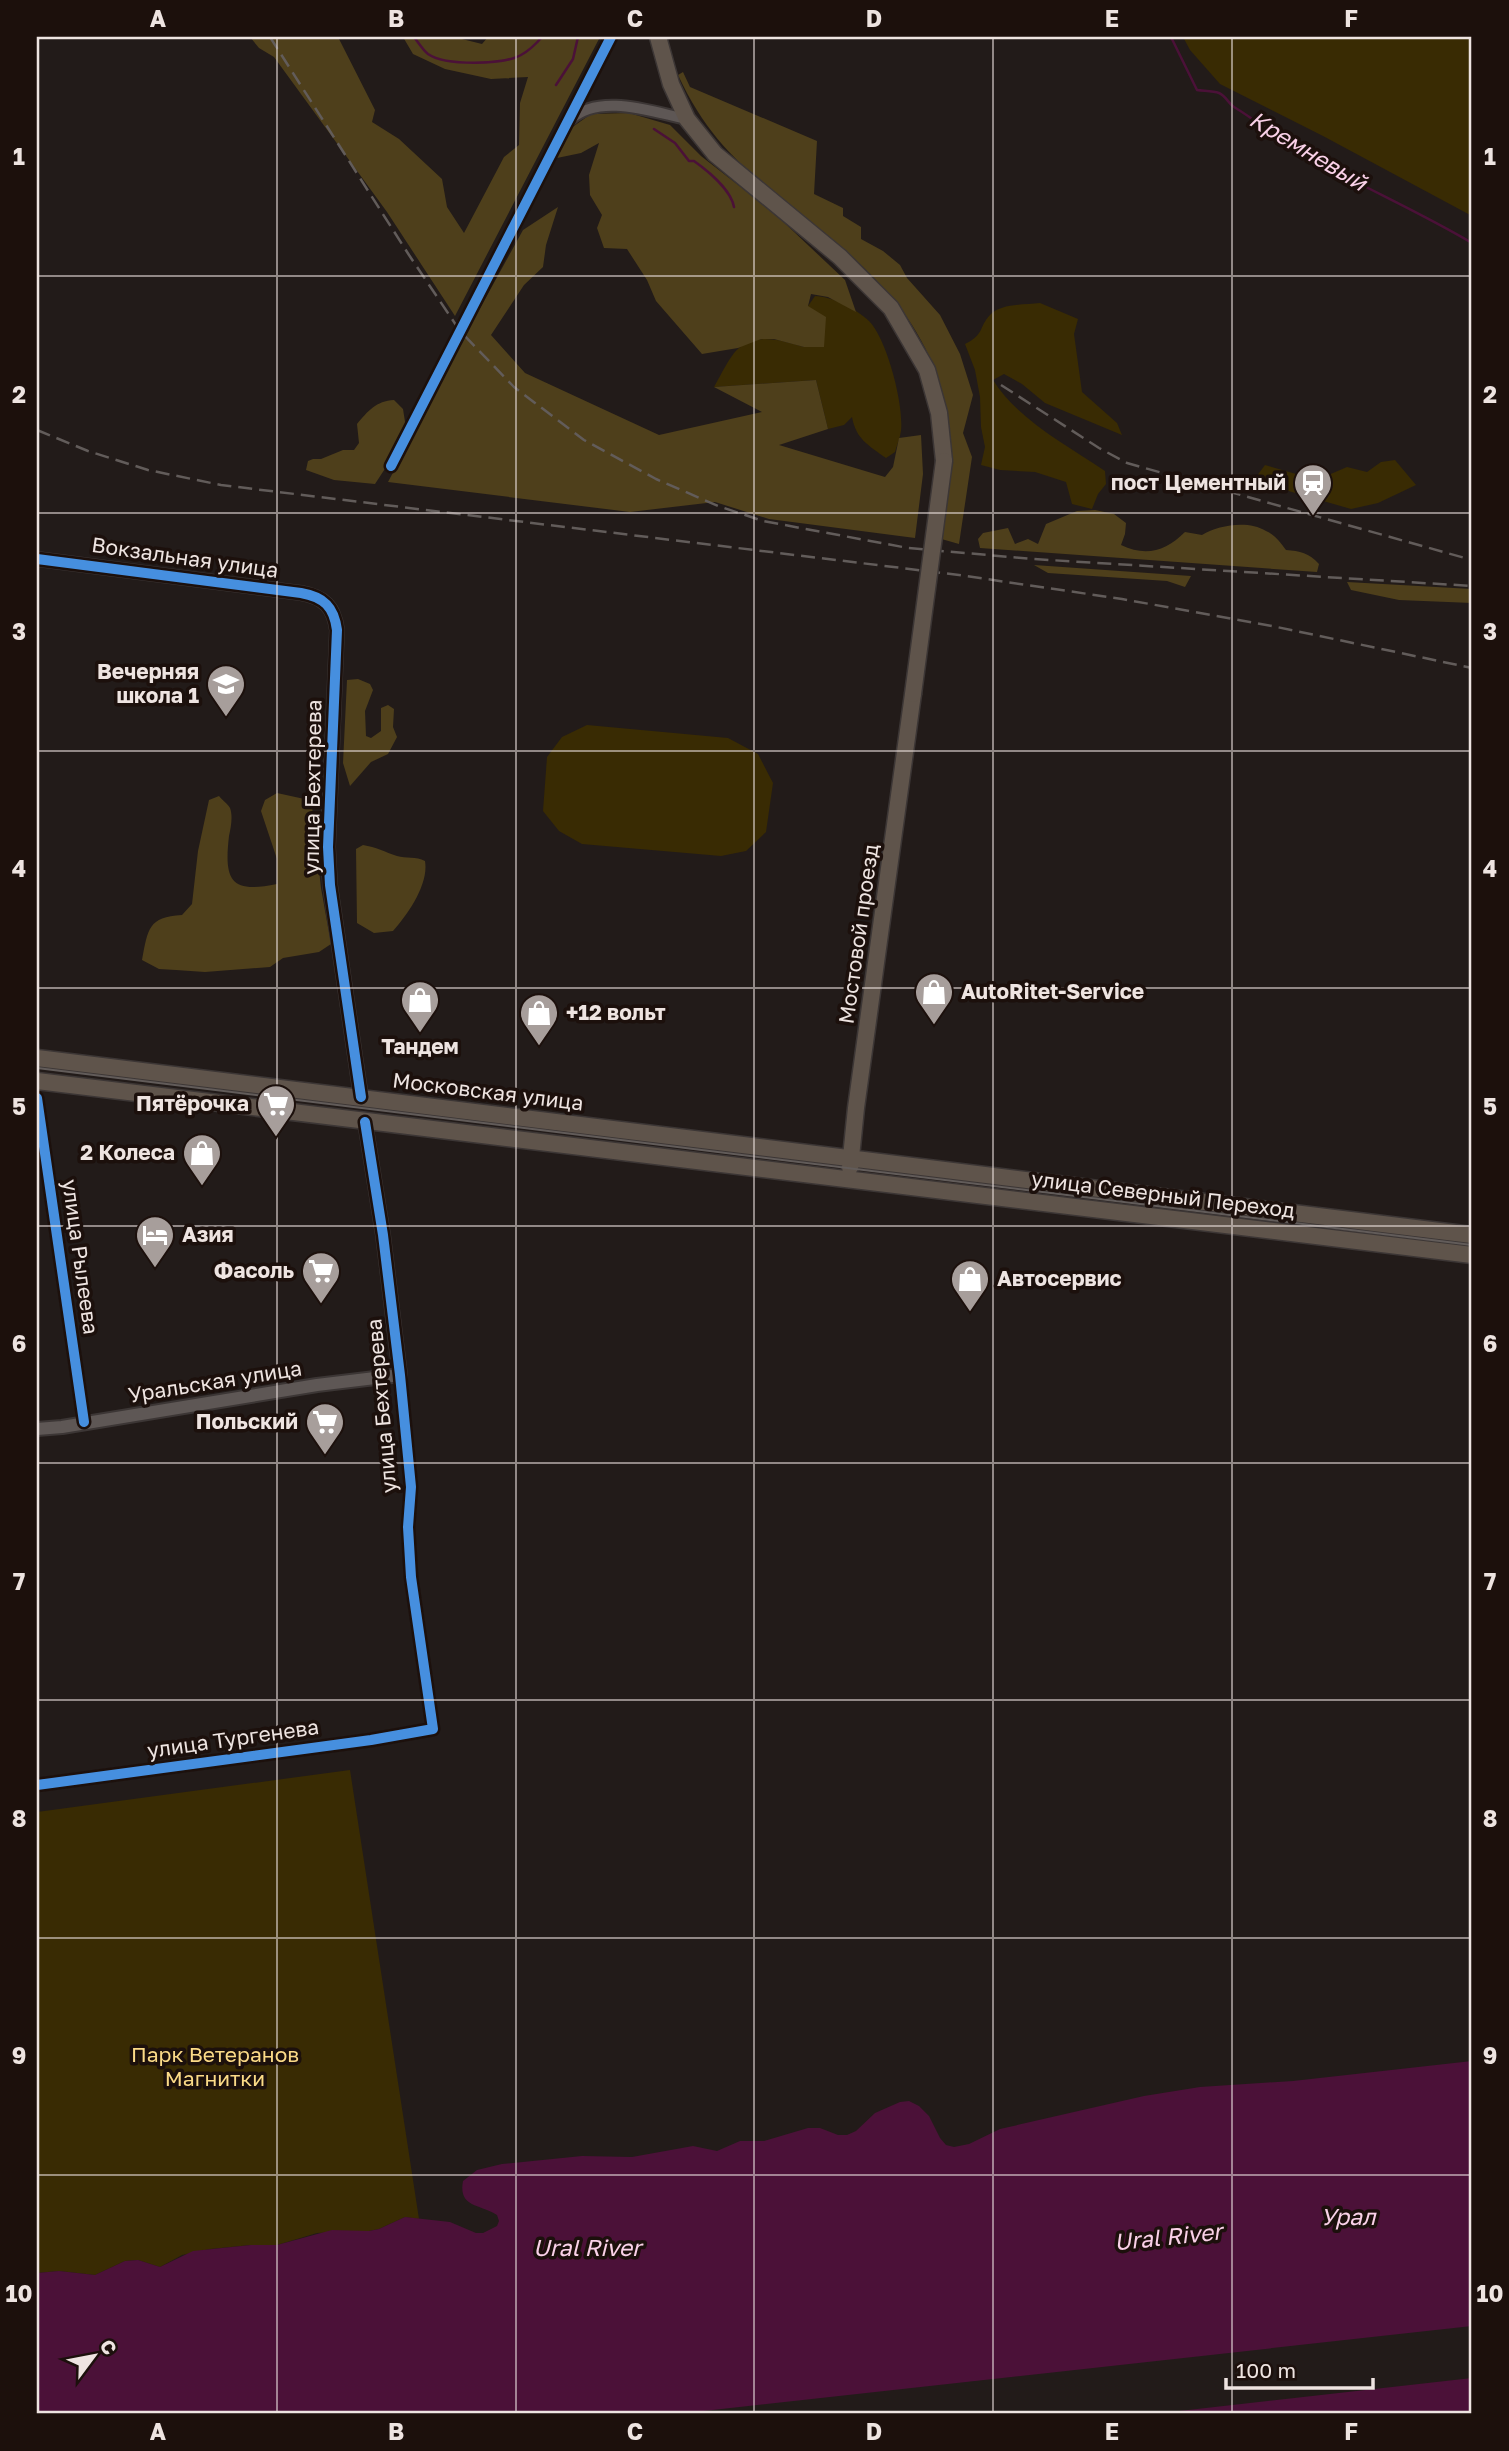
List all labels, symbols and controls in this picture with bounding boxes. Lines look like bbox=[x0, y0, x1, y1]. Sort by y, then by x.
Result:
text: A bbox=[150, 4, 167, 32]
text: B bbox=[388, 4, 404, 32]
text: C bbox=[627, 4, 643, 32]
text: D bbox=[866, 4, 882, 32]
text: E bbox=[1105, 4, 1119, 32]
text: F bbox=[1344, 4, 1358, 32]
water label: Кремневый bbox=[1245, 104, 1374, 197]
text: 1 bbox=[13, 142, 25, 170]
text: 1 bbox=[1484, 142, 1496, 170]
text: 2 bbox=[12, 380, 26, 408]
text: 2 bbox=[1483, 380, 1497, 408]
station icon: пост Цементный bbox=[1292, 462, 1334, 517]
place label: пост Цементный bbox=[1111, 469, 1286, 495]
street label: Вокзальная улица bbox=[90, 531, 280, 583]
text: 3 bbox=[12, 617, 26, 645]
text: 3 bbox=[1483, 617, 1497, 645]
place label: Вечерняя школа 1 bbox=[97, 658, 199, 708]
school or university icon: Вечерняя школа 1 bbox=[205, 663, 247, 718]
street label: улица Бехтерева bbox=[297, 699, 327, 875]
street label: Мостовой проезд bbox=[833, 842, 884, 1025]
text: 4 bbox=[12, 854, 26, 882]
text: 4 bbox=[1483, 854, 1497, 882]
shop icon: AutoRitet-Service bbox=[913, 971, 955, 1026]
place label: AutoRitet-Service bbox=[961, 978, 1144, 1004]
shop icon: Тандем bbox=[399, 979, 441, 1034]
shop icon: +12 вольт bbox=[518, 992, 560, 1047]
place label: +12 вольт bbox=[566, 999, 666, 1025]
place label: Тандем bbox=[381, 1033, 459, 1059]
street label: Московская улица bbox=[391, 1066, 585, 1116]
supermarket icon: Пятёрочка bbox=[255, 1083, 297, 1138]
place label: Пятёрочка bbox=[136, 1090, 249, 1116]
text: 5 bbox=[12, 1092, 26, 1120]
text: 5 bbox=[1483, 1092, 1497, 1120]
shop icon: 2 Колеса bbox=[181, 1132, 223, 1187]
place label: 2 Колеса bbox=[80, 1139, 175, 1165]
street label: улица Северный Переход bbox=[1030, 1165, 1297, 1223]
street label: улица Рылеева bbox=[57, 1178, 105, 1336]
hotel icon: Азия bbox=[134, 1214, 176, 1269]
place label: Азия bbox=[182, 1221, 233, 1247]
supermarket icon: Фасоль bbox=[300, 1250, 342, 1305]
place label: Фасоль bbox=[214, 1257, 294, 1283]
shop icon: Автосервис bbox=[949, 1258, 991, 1313]
place label: Автосервис bbox=[997, 1265, 1122, 1291]
street label: улица Бехтерева bbox=[360, 1318, 402, 1494]
text: 6 bbox=[12, 1329, 26, 1357]
text: 6 bbox=[1483, 1329, 1497, 1357]
street label: Уральская улица bbox=[126, 1354, 304, 1408]
supermarket icon: Польский bbox=[304, 1401, 346, 1456]
place label: Польский bbox=[196, 1408, 298, 1434]
text: 7 bbox=[13, 1567, 25, 1595]
text: 7 bbox=[1484, 1567, 1496, 1595]
street label: улица Тургенева bbox=[145, 1713, 320, 1763]
text: 8 bbox=[12, 1804, 26, 1832]
text: 8 bbox=[1483, 1804, 1497, 1832]
text: 9 bbox=[12, 2041, 26, 2069]
park label: Парк Ветеранов Магнитки bbox=[131, 2041, 299, 2091]
text: 9 bbox=[1483, 2041, 1497, 2069]
water label: Урал bbox=[1320, 2202, 1377, 2230]
water label: Ural River bbox=[1113, 2216, 1226, 2256]
water label: Ural River bbox=[533, 2233, 644, 2261]
text: 10 bbox=[6, 2279, 32, 2307]
text: 10 bbox=[1477, 2279, 1503, 2307]
north arrow bbox=[60, 2322, 130, 2392]
text: С bbox=[96, 2335, 122, 2359]
scale bar bbox=[1226, 2346, 1372, 2390]
text: 100 m bbox=[1236, 2357, 1296, 2383]
text: A bbox=[150, 2417, 167, 2445]
text: B bbox=[388, 2417, 404, 2445]
text: C bbox=[627, 2417, 643, 2445]
text: D bbox=[866, 2417, 882, 2445]
text: E bbox=[1105, 2417, 1119, 2445]
text: F bbox=[1344, 2417, 1358, 2445]

